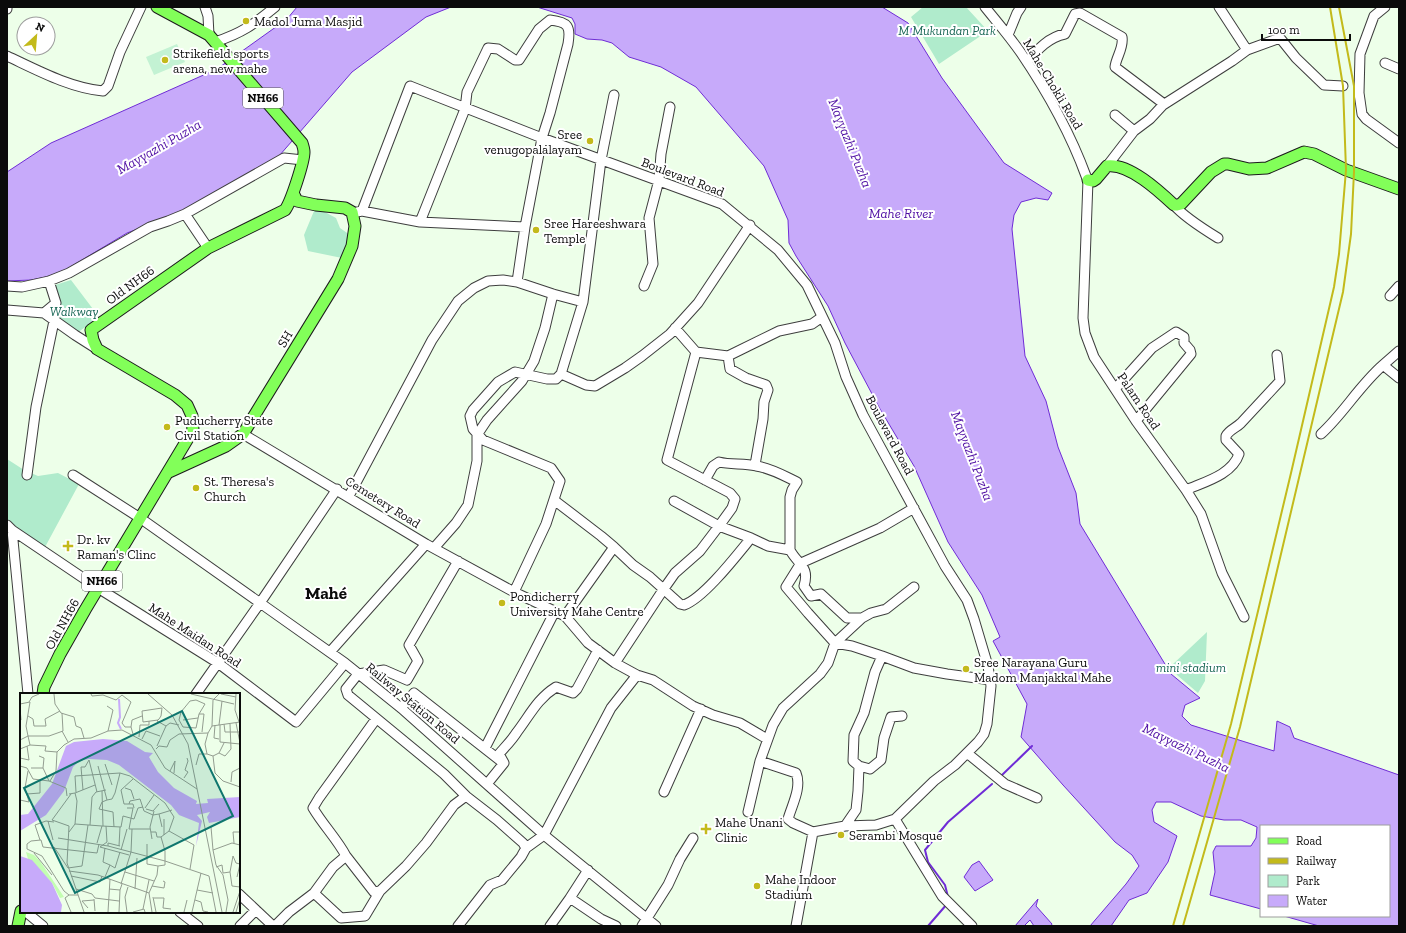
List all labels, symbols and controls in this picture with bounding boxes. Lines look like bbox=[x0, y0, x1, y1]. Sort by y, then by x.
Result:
place label: Madol Juma Masjid bbox=[254, 14, 362, 30]
north arrow bbox=[16, 16, 56, 56]
marker: Madol Juma Masjid bbox=[241, 16, 251, 26]
scale bar bbox=[1262, 16, 1350, 42]
text: N bbox=[34, 20, 47, 35]
park label: M Mukundan Park bbox=[898, 23, 996, 38]
text: 100 m bbox=[1268, 23, 1300, 37]
street label: Mahe-Chokli Road bbox=[1020, 36, 1086, 132]
place label: Strikefield sports arena, new mahe bbox=[173, 46, 269, 76]
marker: Strikefield sports arena, new mahe bbox=[160, 55, 170, 65]
road number: NH66 bbox=[243, 88, 283, 108]
water label: Mayyazhi Puzha bbox=[824, 96, 876, 190]
water label: Mayyazhi Puzha bbox=[114, 116, 204, 178]
place label: Sree venugopalalayam bbox=[484, 127, 583, 157]
marker: Sree venugopalalayam bbox=[585, 136, 595, 146]
street label: Boulevard Road bbox=[639, 154, 727, 200]
water label: Mahe River bbox=[869, 205, 933, 222]
place label: Sree Hareeshwara Temple bbox=[544, 216, 647, 246]
marker: Sree Hareeshwara Temple bbox=[531, 225, 541, 235]
street label: Old NH66 bbox=[103, 262, 157, 308]
park label: Walkway bbox=[50, 304, 98, 319]
street label: SH bbox=[274, 328, 296, 350]
street label: Palam Road bbox=[1114, 370, 1164, 432]
street label: Boulevard Road bbox=[863, 393, 917, 477]
water label: Mayyazhi Puzha bbox=[947, 409, 997, 503]
place label: Puducherry State Civil Station bbox=[175, 413, 273, 443]
marker: Puducherry State Civil Station bbox=[162, 422, 172, 432]
street label: Cemetery Road bbox=[343, 473, 423, 531]
place label: St. Theresa's Church bbox=[204, 474, 274, 504]
marker: St. Theresa's Church bbox=[191, 483, 201, 493]
place label: Dr. kv Raman's Clinc bbox=[77, 532, 156, 562]
marker: Dr. kv Raman's Clinc bbox=[62, 540, 74, 552]
road number: NH66 bbox=[82, 571, 122, 591]
district label: Mahé bbox=[305, 583, 347, 603]
place label: Pondicherry University Mahe Centre bbox=[510, 589, 644, 619]
street label: Old NH66 bbox=[42, 596, 82, 652]
marker: Pondicherry University Mahe Centre bbox=[497, 598, 507, 608]
street label: Mahe Maidan Road bbox=[146, 600, 244, 670]
place label: Sree Narayana Guru Madom Manjakkal Mahe bbox=[974, 655, 1111, 686]
street label: Railway Station Road bbox=[363, 659, 463, 747]
park label: mini stadium bbox=[1156, 660, 1226, 675]
marker: Sree Narayana Guru Madom Manjakkal Mahe bbox=[961, 664, 971, 674]
inset map bbox=[20, 693, 240, 913]
water label: Mayyazhi Puzha bbox=[1140, 720, 1232, 776]
place label: Mahe Unani Clinic bbox=[715, 815, 783, 845]
marker: Mahe Unani Clinic bbox=[700, 823, 712, 835]
legend bbox=[1260, 825, 1390, 917]
place label: Serambi Mosque bbox=[849, 828, 942, 843]
marker: Serambi Mosque bbox=[836, 830, 846, 840]
text: Road bbox=[1296, 834, 1322, 848]
text: Railway bbox=[1296, 854, 1337, 868]
place label: Mahe Indoor Stadium bbox=[765, 872, 837, 902]
text: Park bbox=[1296, 874, 1321, 888]
marker: Mahe Indoor Stadium bbox=[752, 881, 762, 891]
text: Water bbox=[1296, 894, 1328, 908]

